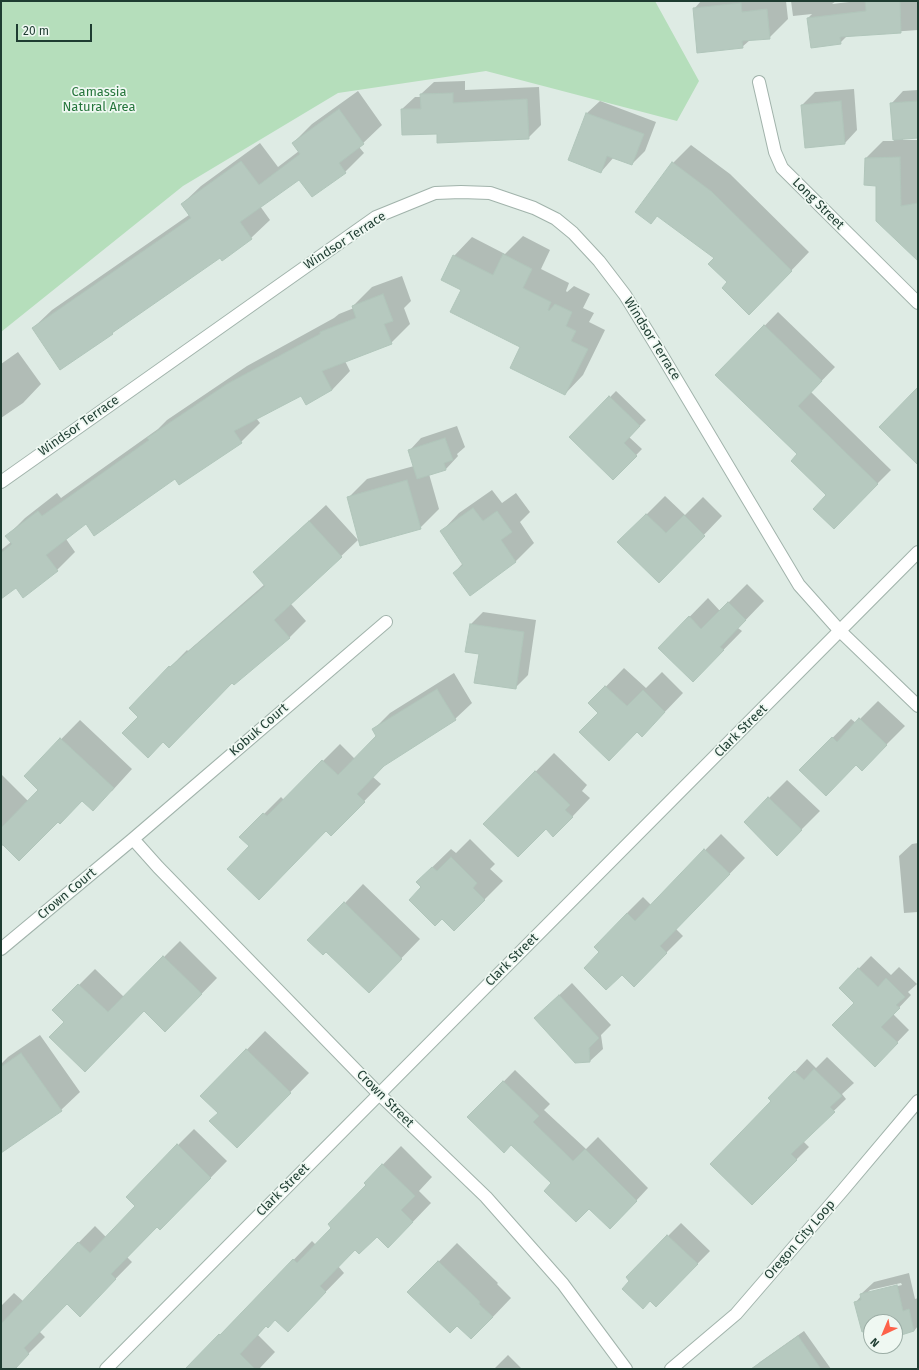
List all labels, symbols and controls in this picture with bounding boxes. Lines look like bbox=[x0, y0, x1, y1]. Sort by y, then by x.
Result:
scale bar bbox=[18, 16, 94, 42]
text: 20 m bbox=[23, 24, 49, 38]
park label: Camassia Natural Area bbox=[62, 84, 136, 115]
street label: Long Street bbox=[789, 175, 847, 233]
street label: Windsor Terrace bbox=[301, 209, 389, 273]
street label: Windsor Terrace bbox=[620, 295, 684, 383]
street label: Windsor Terrace bbox=[36, 392, 122, 460]
street label: Kobuk Court bbox=[227, 700, 291, 760]
street label: Clark Street bbox=[711, 701, 771, 761]
street label: Crown Court bbox=[35, 865, 99, 923]
street label: Clark Street bbox=[482, 930, 542, 990]
street label: Crown Street bbox=[353, 1067, 417, 1131]
street label: Clark Street bbox=[253, 1160, 313, 1220]
street label: Oregon City Loop bbox=[761, 1197, 839, 1283]
north arrow bbox=[863, 1314, 903, 1354]
text: N bbox=[868, 1335, 882, 1349]

